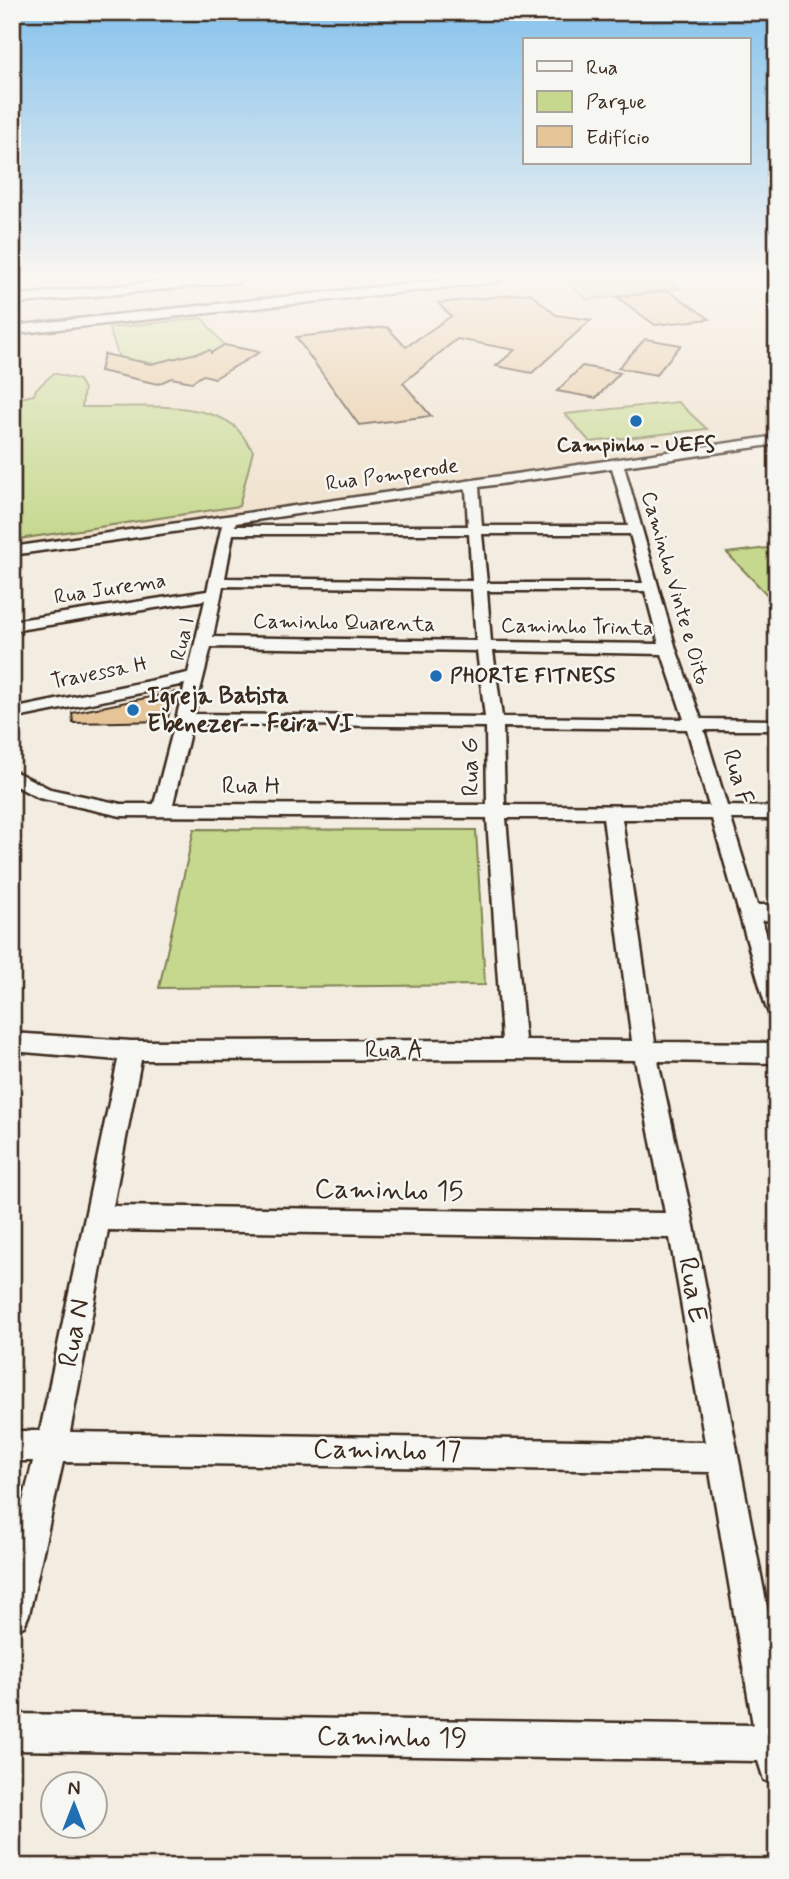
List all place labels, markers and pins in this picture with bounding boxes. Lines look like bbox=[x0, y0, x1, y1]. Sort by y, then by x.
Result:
marker: Campinho - UEFS bbox=[628, 413, 644, 429]
place label: Campinho - UEFS bbox=[556, 431, 716, 459]
place label: PHORTE FITNESS bbox=[450, 662, 616, 690]
marker: PHORTE FITNESS bbox=[428, 668, 444, 684]
place label: Igreja Batista Ebenezer - Feira VI bbox=[147, 681, 354, 740]
marker: Igreja Batista Ebenezer - Feira VI bbox=[125, 702, 141, 718]

